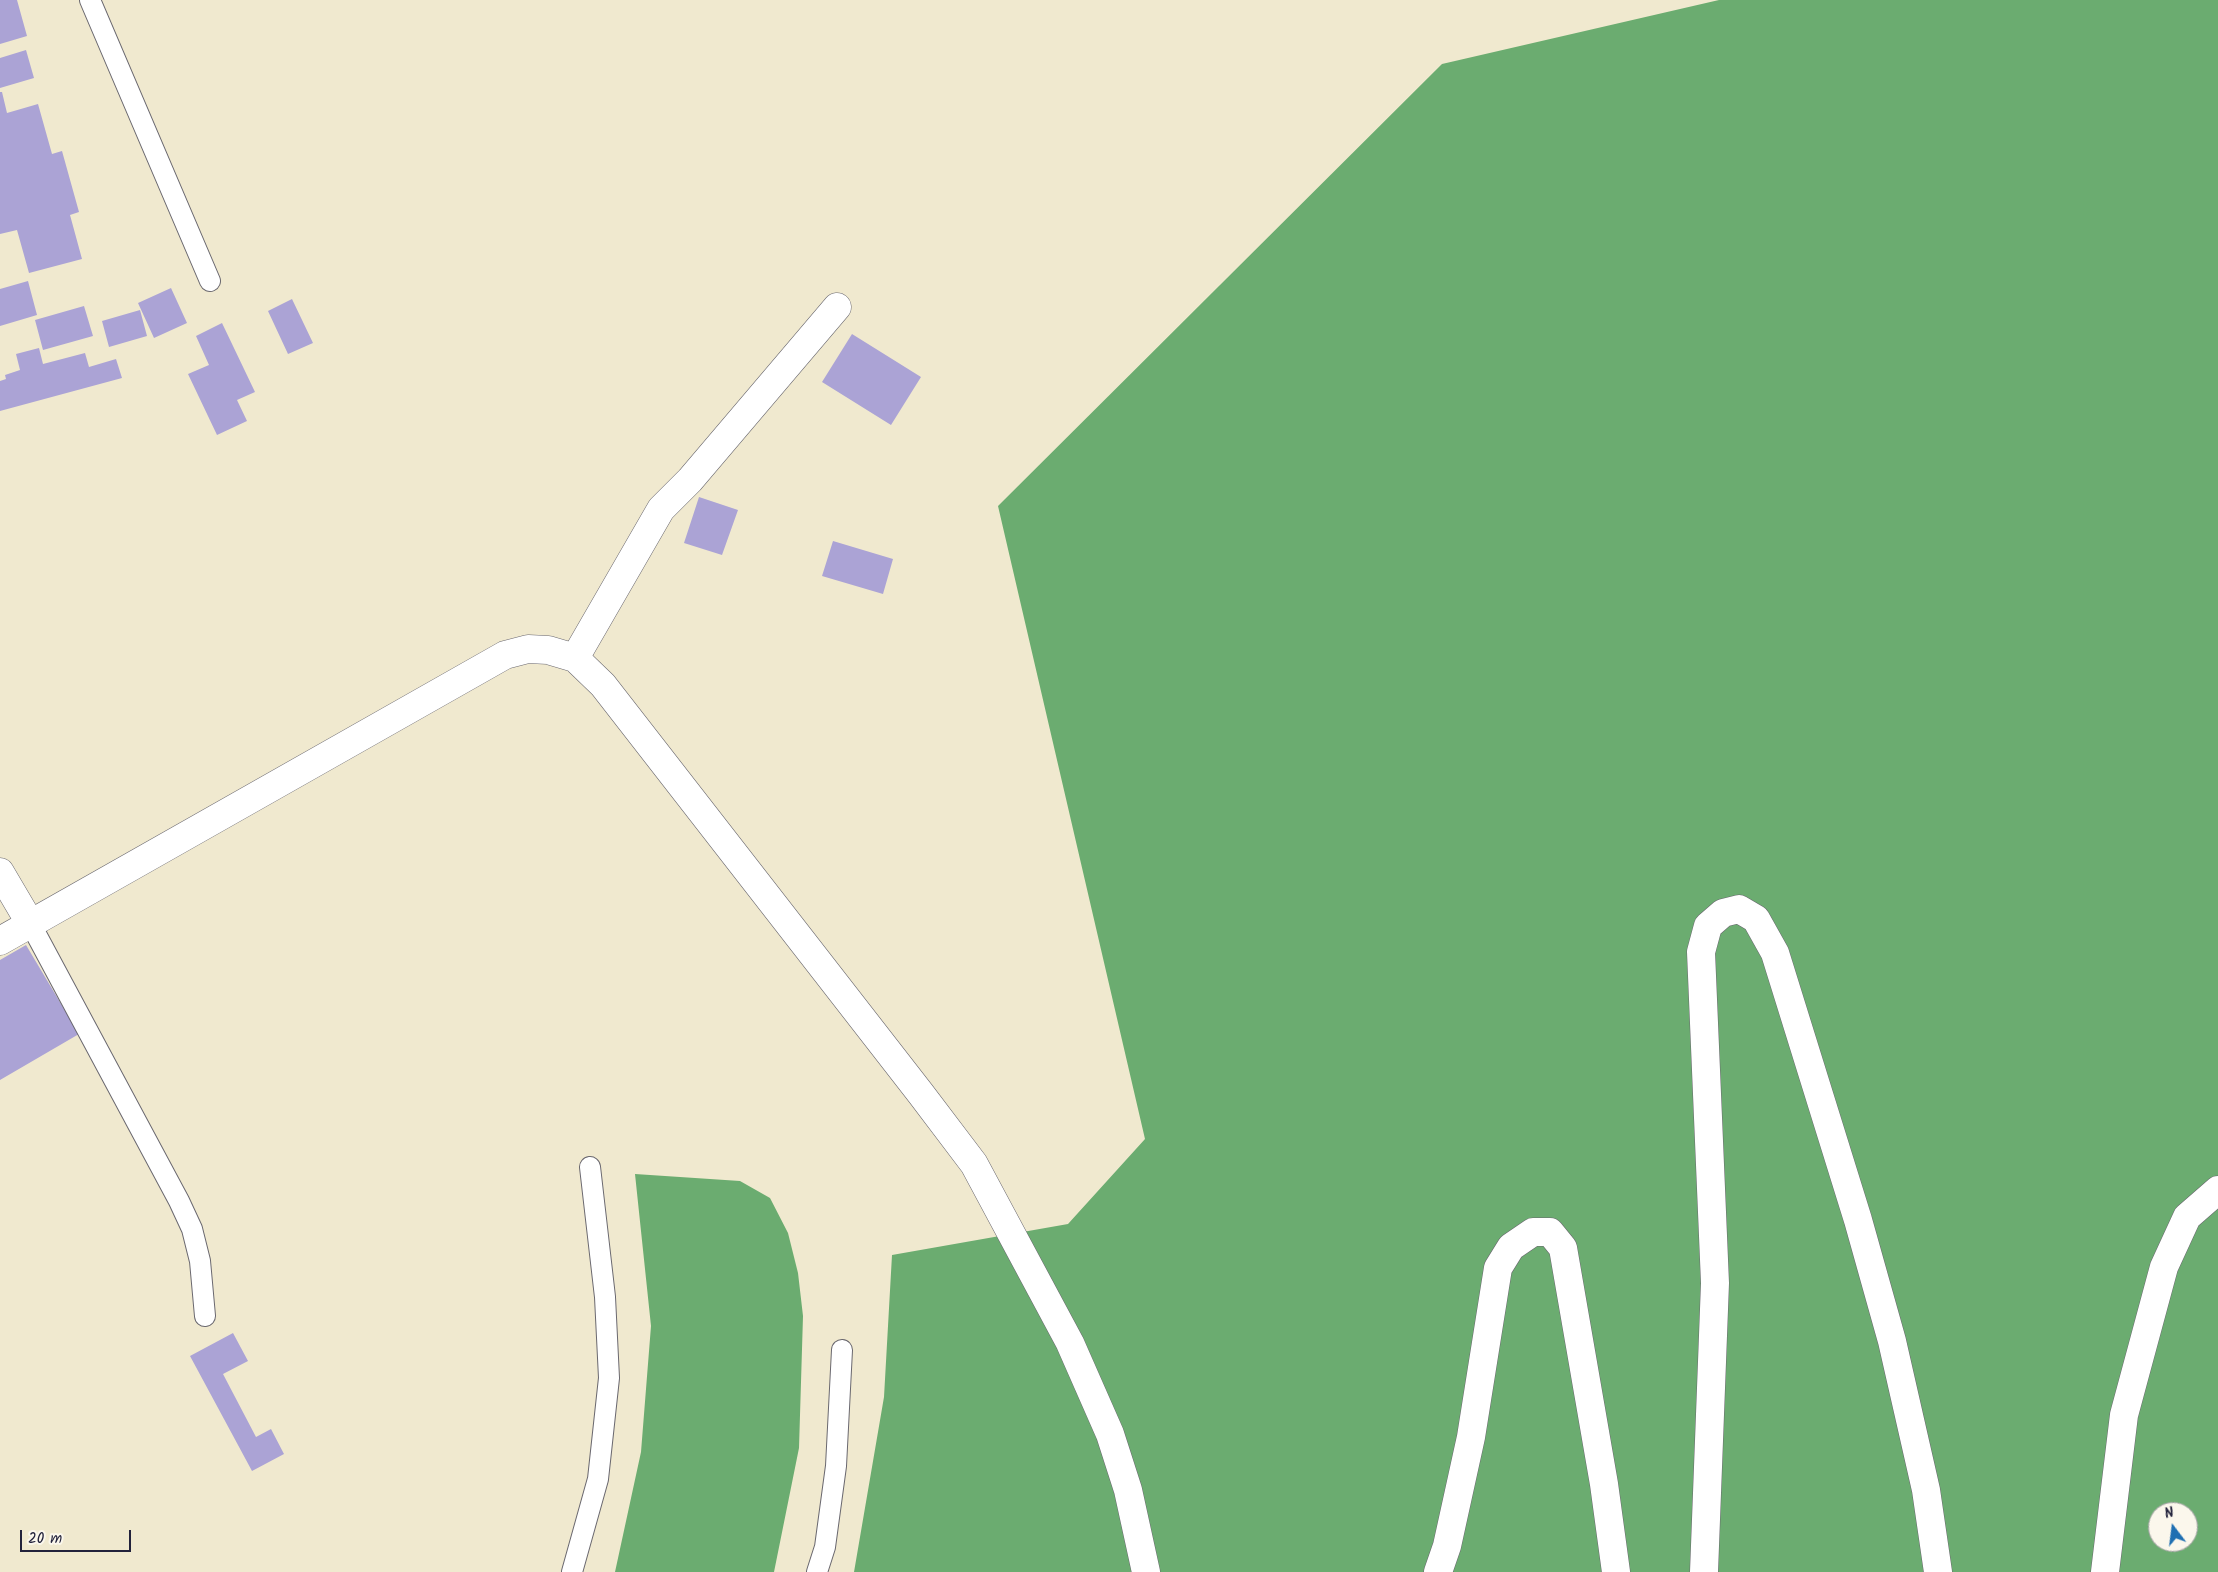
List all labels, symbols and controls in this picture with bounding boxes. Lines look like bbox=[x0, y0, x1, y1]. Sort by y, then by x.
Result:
north arrow bbox=[2148, 1502, 2198, 1552]
text: N bbox=[2162, 1502, 2176, 1525]
scale bar bbox=[22, 1520, 134, 1552]
text: 20 m bbox=[28, 1527, 62, 1551]

